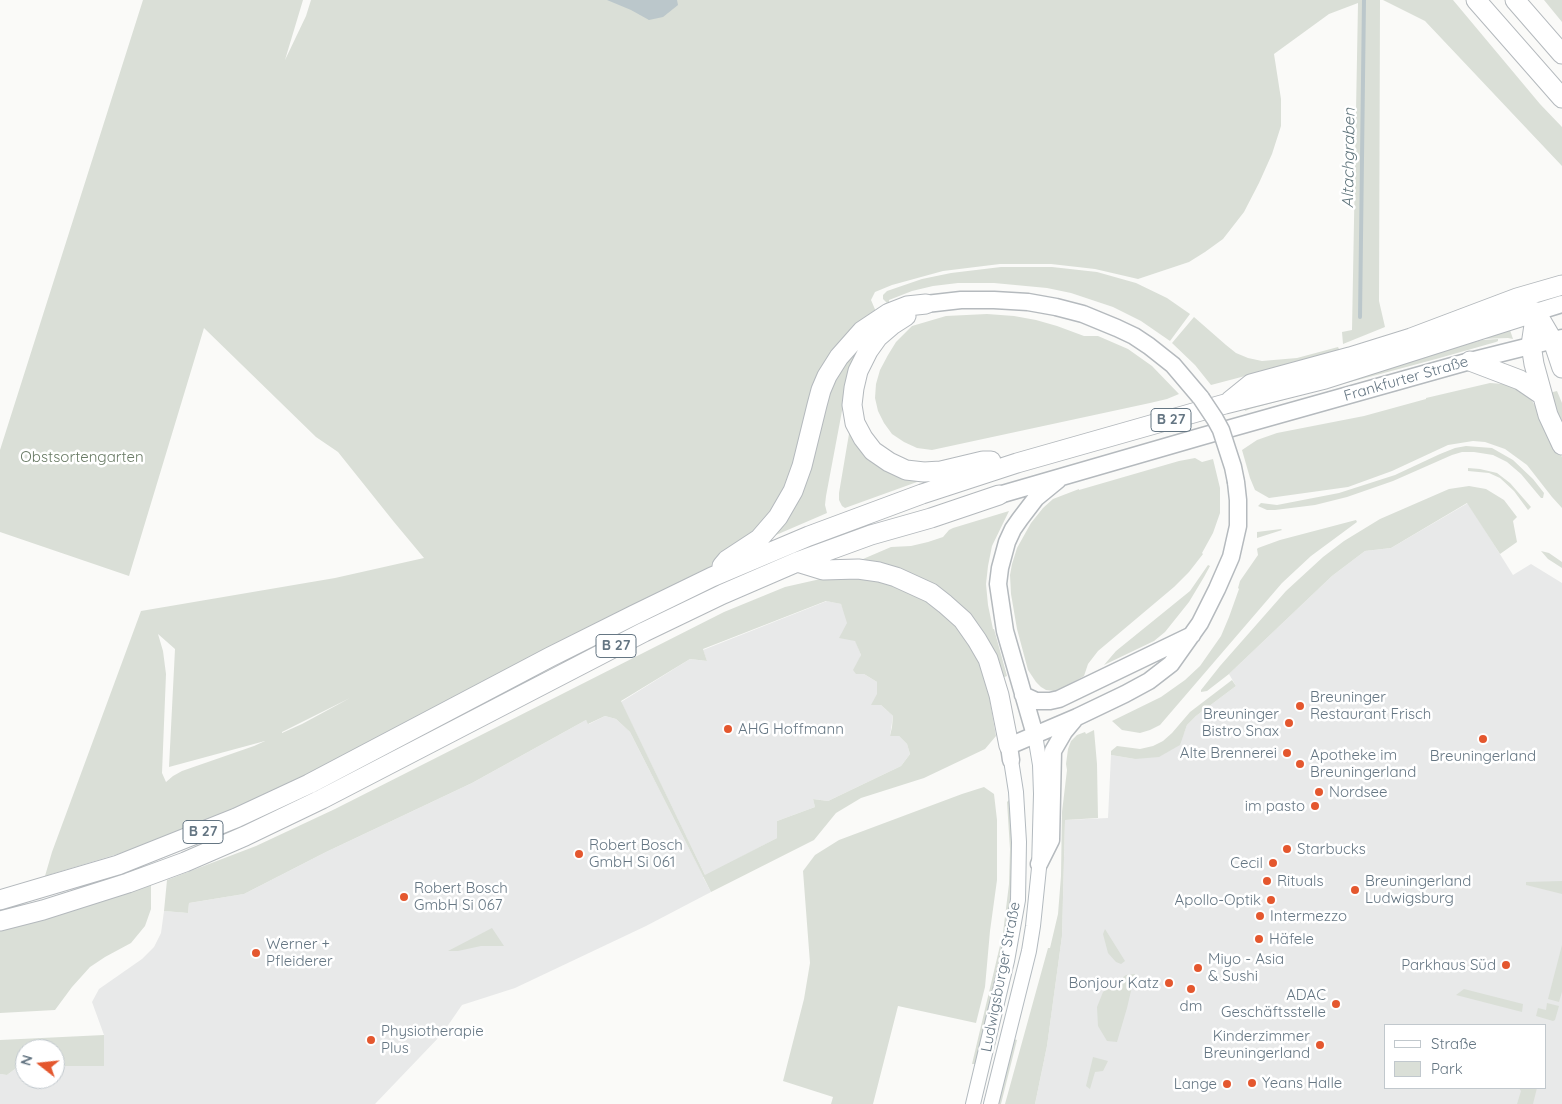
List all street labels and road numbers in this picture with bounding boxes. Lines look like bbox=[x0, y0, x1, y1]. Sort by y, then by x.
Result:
street label: Frankfurter Straße bbox=[1342, 353, 1470, 405]
road number: B 27 bbox=[1151, 408, 1191, 432]
road number: B 27 bbox=[596, 634, 636, 658]
road number: B 27 bbox=[183, 820, 223, 844]
street label: Ludwigsburger Straße bbox=[978, 900, 1024, 1054]

